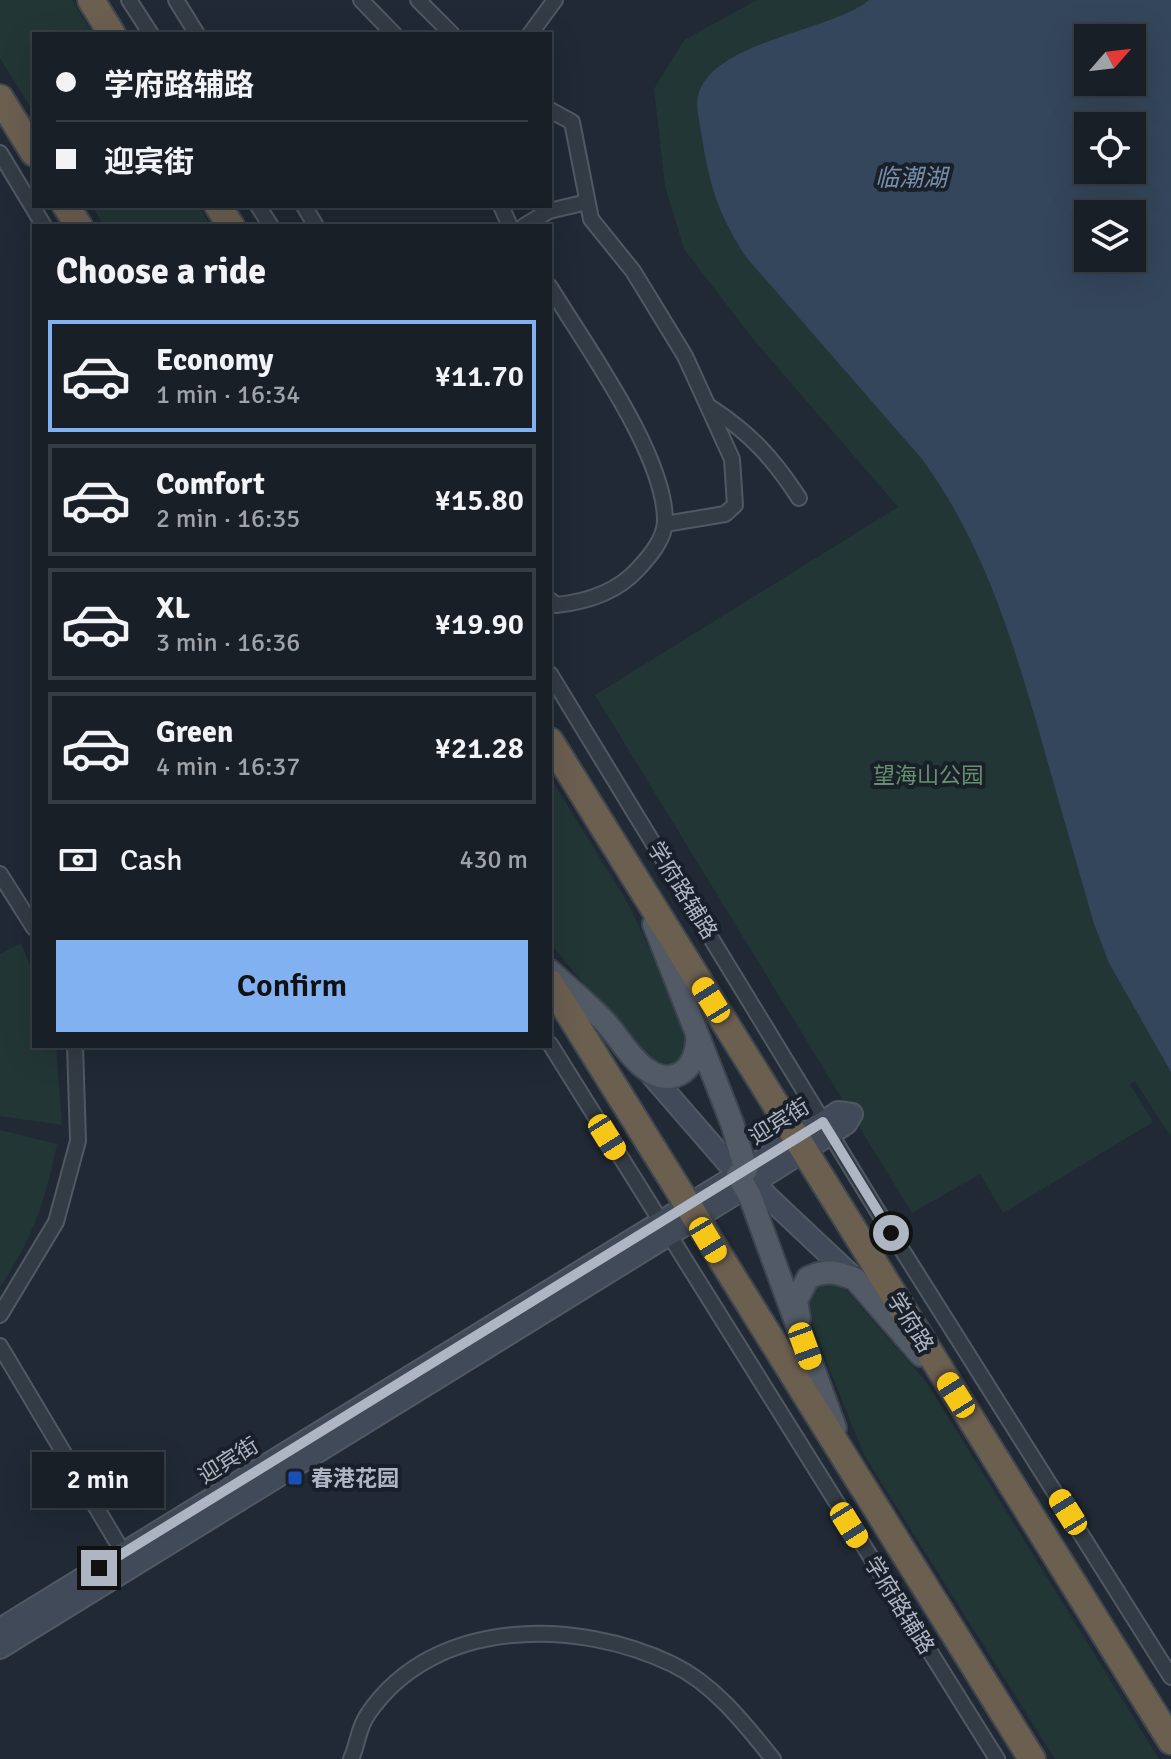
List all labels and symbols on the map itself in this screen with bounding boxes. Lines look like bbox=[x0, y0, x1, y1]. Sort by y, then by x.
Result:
north arrow bbox=[1074, 24, 1146, 96]
water label: 临潮湖 bbox=[875, 163, 951, 193]
park label: 望海山公园 bbox=[873, 762, 983, 789]
street label: 学府路辅路 bbox=[642, 836, 723, 944]
car bbox=[688, 973, 734, 1027]
street label: 迎宾街 bbox=[744, 1092, 814, 1150]
car bbox=[584, 1110, 630, 1164]
car bbox=[685, 1213, 731, 1267]
route start bbox=[873, 1215, 909, 1251]
street label: 学府路 bbox=[882, 1287, 940, 1357]
car bbox=[786, 1319, 824, 1373]
car bbox=[933, 1368, 979, 1422]
street label: 迎宾街 bbox=[193, 1431, 263, 1489]
callout: 2 min bbox=[33, 1452, 165, 1508]
place label: 春港花园 bbox=[311, 1465, 399, 1492]
marker: 春港花园 bbox=[286, 1469, 304, 1487]
car bbox=[1045, 1485, 1091, 1539]
car bbox=[826, 1498, 872, 1552]
route end bbox=[81, 1550, 117, 1586]
street label: 学府路辅路 bbox=[859, 1551, 940, 1659]

